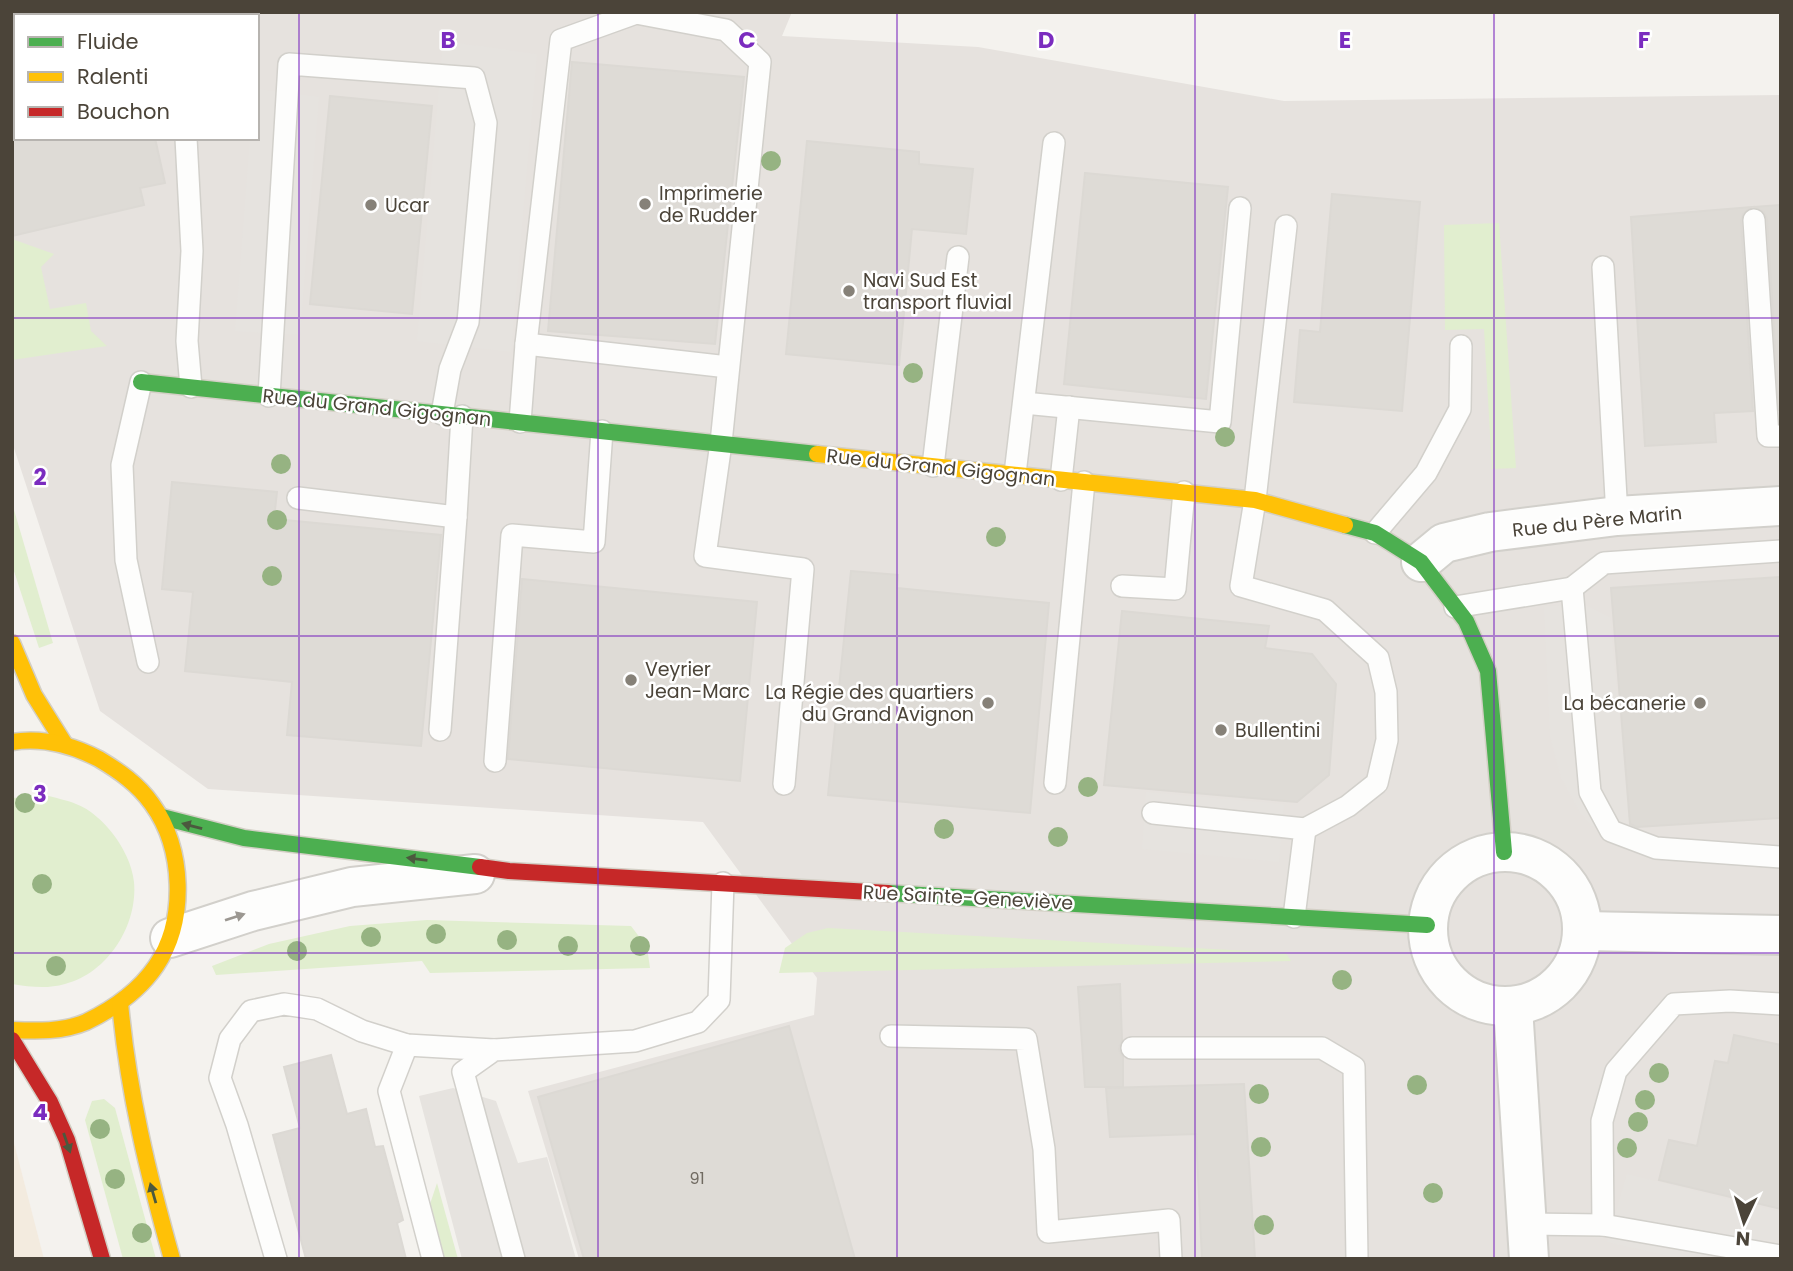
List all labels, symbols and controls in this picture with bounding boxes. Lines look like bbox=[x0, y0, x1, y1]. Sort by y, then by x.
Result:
legend bbox=[14, 14, 259, 140]
text: B bbox=[440, 24, 456, 56]
text: C bbox=[738, 24, 756, 56]
text: D bbox=[1038, 24, 1054, 56]
text: E bbox=[1339, 24, 1351, 56]
text: F bbox=[1638, 24, 1650, 56]
text: Fluide bbox=[77, 27, 139, 56]
text: Ralenti bbox=[77, 62, 148, 91]
text: Bouchon bbox=[77, 97, 170, 126]
place label: Imprimerie de Rudder bbox=[659, 180, 763, 229]
place label: Ucar bbox=[385, 192, 429, 219]
marker: Imprimerie de Rudder bbox=[637, 196, 653, 212]
marker: Ucar bbox=[363, 197, 379, 213]
place label: Navi Sud Est transport fluvial bbox=[863, 267, 1012, 316]
marker: Navi Sud Est transport fluvial bbox=[841, 283, 857, 299]
street label: Rue du Grand Gigognan bbox=[261, 382, 493, 433]
street label: Rue du Grand Gigognan bbox=[825, 442, 1057, 493]
text: 2 bbox=[33, 461, 47, 493]
street label: Rue du Père Marin bbox=[1511, 499, 1683, 544]
place label: Veyrier Jean-Marc bbox=[645, 656, 750, 705]
marker: Veyrier Jean-Marc bbox=[623, 672, 639, 688]
place label: La Régie des quartiers du Grand Avignon bbox=[765, 679, 974, 728]
place label: La bécanerie bbox=[1563, 690, 1686, 717]
marker: La Régie des quartiers du Grand Avignon bbox=[980, 695, 996, 711]
marker: La bécanerie bbox=[1692, 695, 1708, 711]
place label: Bullentini bbox=[1235, 717, 1321, 744]
marker: Bullentini bbox=[1213, 722, 1229, 738]
text: 3 bbox=[33, 778, 47, 810]
one-way arrow bbox=[181, 820, 203, 831]
one-way arrow bbox=[406, 854, 428, 865]
street label: Rue Sainte-Geneviève bbox=[862, 879, 1074, 916]
one-way arrow bbox=[225, 911, 246, 922]
text: 4 bbox=[32, 1096, 48, 1128]
one-way arrow bbox=[62, 1132, 73, 1153]
house number: 91 bbox=[689, 1167, 705, 1190]
one-way arrow bbox=[147, 1182, 158, 1204]
north arrow bbox=[1709, 1187, 1779, 1257]
text: N bbox=[1735, 1224, 1751, 1252]

